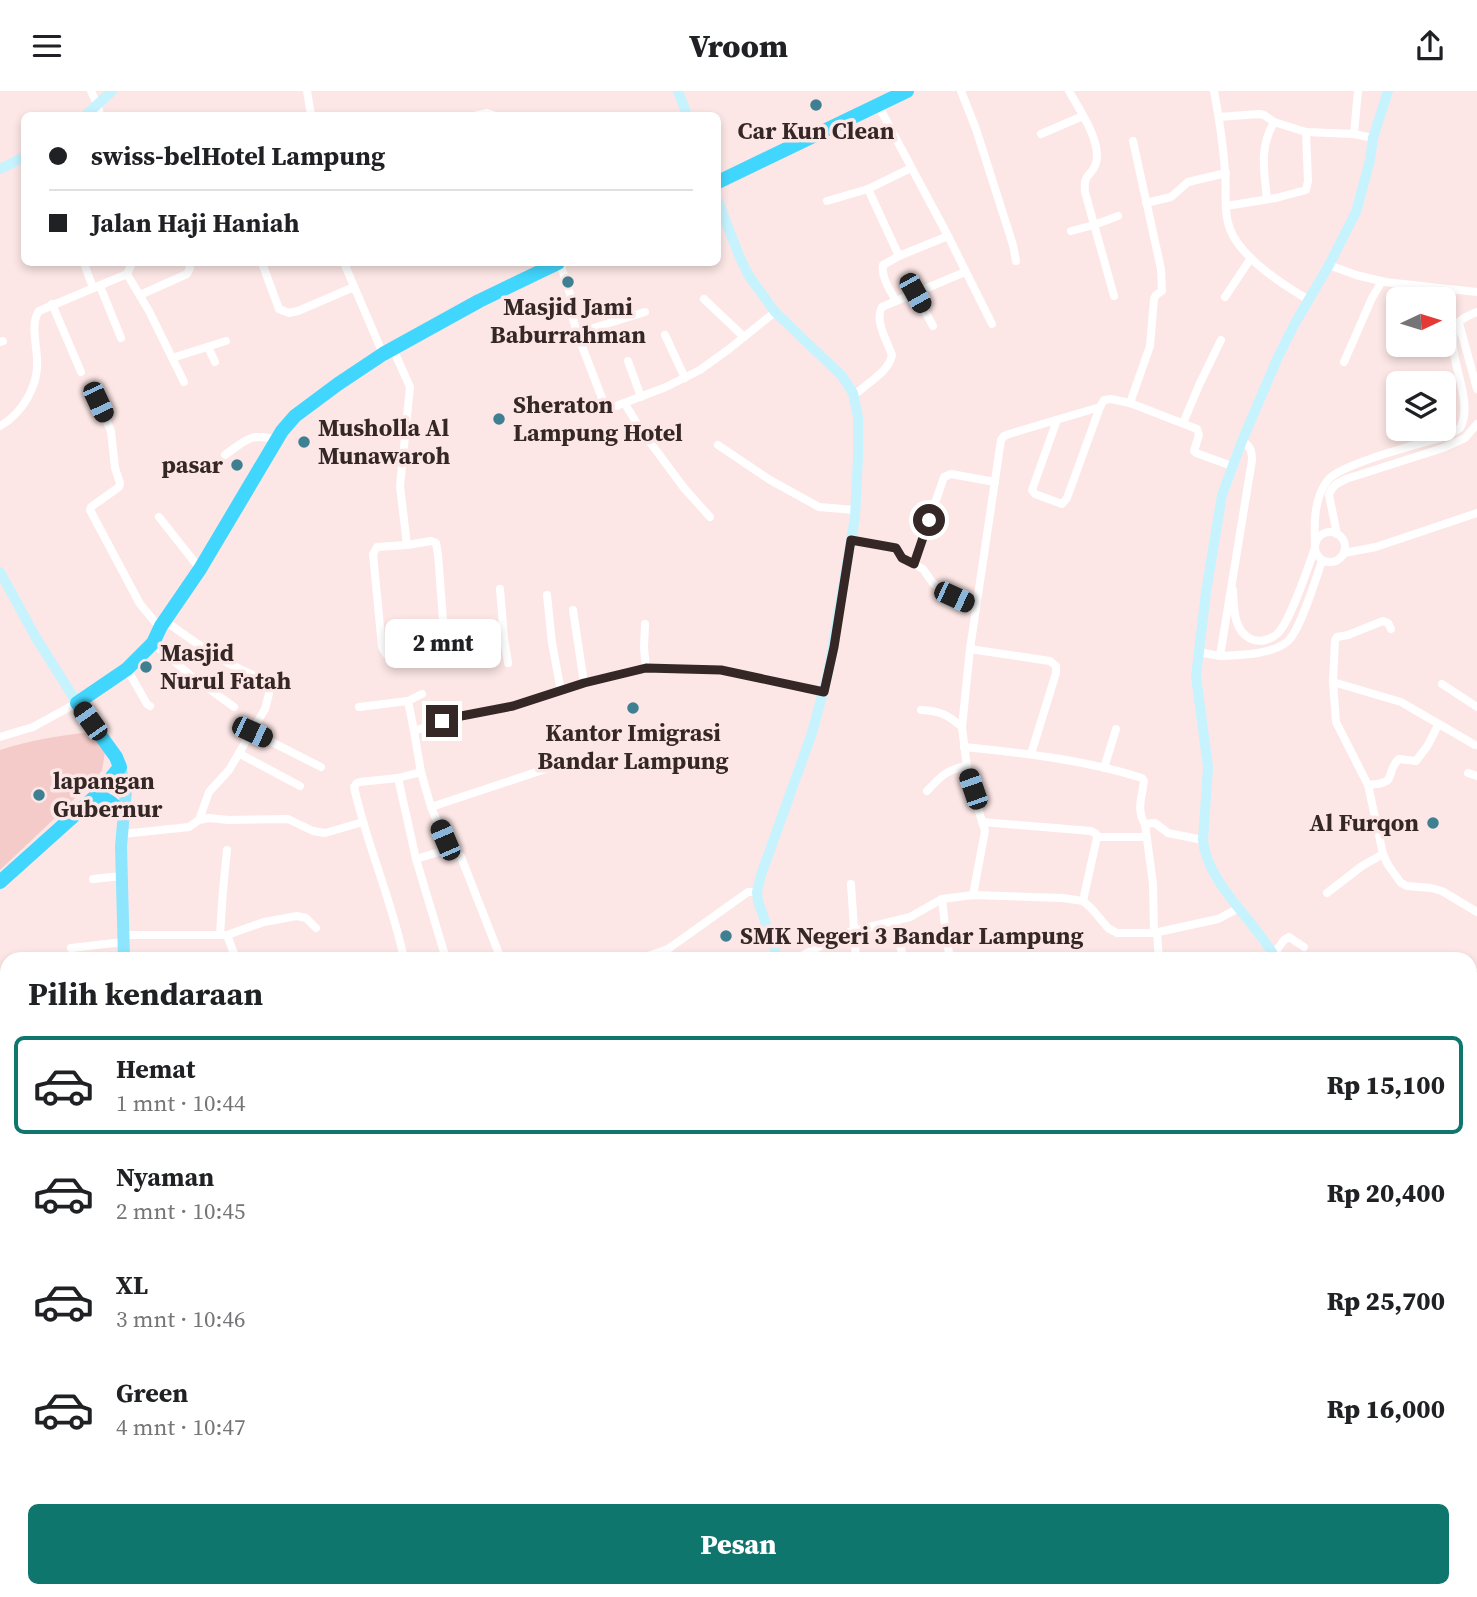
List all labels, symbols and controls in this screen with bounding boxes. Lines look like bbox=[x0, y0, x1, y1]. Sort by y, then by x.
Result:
text: Vroom bbox=[689, 24, 788, 68]
icon: menu bbox=[28, 27, 66, 65]
icon: share bbox=[1411, 27, 1449, 65]
marker: Car Kun Clean bbox=[808, 97, 824, 113]
place label: Car Kun Clean bbox=[738, 114, 895, 147]
text: swiss-belHotel Lampung bbox=[91, 138, 385, 174]
text: Jalan Haji Haniah bbox=[91, 205, 300, 241]
car bbox=[896, 270, 935, 316]
marker: Masjid Jami Baburrahman bbox=[560, 274, 576, 290]
north arrow bbox=[1386, 287, 1456, 357]
map controls bbox=[1386, 287, 1456, 441]
place label: Masjid Jami Baburrahman bbox=[490, 290, 646, 351]
button: layers bbox=[1386, 371, 1456, 441]
car bbox=[80, 379, 117, 425]
place label: Sheraton Lampung Hotel bbox=[513, 388, 683, 449]
place label: Musholla Al Munawaroh bbox=[318, 411, 450, 472]
marker: Sheraton Lampung Hotel bbox=[491, 411, 507, 427]
marker: Musholla Al Munawaroh bbox=[296, 434, 312, 450]
place label: pasar bbox=[161, 448, 224, 481]
marker: pasar bbox=[229, 457, 245, 473]
route start bbox=[913, 504, 945, 536]
car bbox=[931, 579, 978, 615]
callout: 2 mnt bbox=[384, 619, 500, 669]
text: 2 mnt bbox=[413, 627, 473, 659]
place label: Masjid Nurul Fatah bbox=[160, 636, 292, 697]
marker: Masjid Nurul Fatah bbox=[138, 659, 154, 675]
car bbox=[70, 698, 111, 744]
marker: Kantor Imigrasi Bandar Lampung bbox=[625, 700, 641, 716]
route end bbox=[426, 705, 458, 737]
car bbox=[229, 714, 276, 750]
place label: Kantor Imigrasi Bandar Lampung bbox=[537, 716, 729, 777]
place label: lapangan Gubernur bbox=[53, 764, 163, 825]
car bbox=[957, 766, 990, 812]
marker: lapangan Gubernur bbox=[31, 787, 47, 803]
place label: Al Furqon bbox=[1309, 806, 1419, 839]
marker: Al Furqon bbox=[1425, 815, 1441, 831]
car bbox=[428, 817, 463, 863]
place label: SMK Negeri 3 Bandar Lampung bbox=[740, 919, 1084, 952]
marker: SMK Negeri 3 Bandar Lampung bbox=[718, 928, 734, 944]
text: Pilih kendaraan bbox=[28, 972, 263, 1016]
text: Hemat bbox=[116, 1051, 195, 1087]
icon: car bbox=[32, 1054, 95, 1117]
text: Rp 15,100 bbox=[1327, 1067, 1445, 1103]
text: 1 mnt · 10:44 bbox=[116, 1087, 245, 1119]
text: Nyaman bbox=[116, 1159, 214, 1195]
icon: car bbox=[32, 1162, 95, 1225]
text: Rp 20,400 bbox=[1327, 1175, 1445, 1211]
text: 2 mnt · 10:45 bbox=[116, 1195, 245, 1227]
text: XL bbox=[116, 1267, 148, 1303]
icon: car bbox=[32, 1270, 95, 1333]
text: Rp 25,700 bbox=[1327, 1283, 1445, 1319]
text: 3 mnt · 10:46 bbox=[116, 1303, 245, 1335]
text: Green bbox=[116, 1375, 188, 1411]
icon: car bbox=[32, 1378, 95, 1441]
text: Rp 16,000 bbox=[1327, 1391, 1445, 1427]
text: 4 mnt · 10:47 bbox=[116, 1411, 245, 1443]
button: Pesan bbox=[28, 1504, 1449, 1584]

